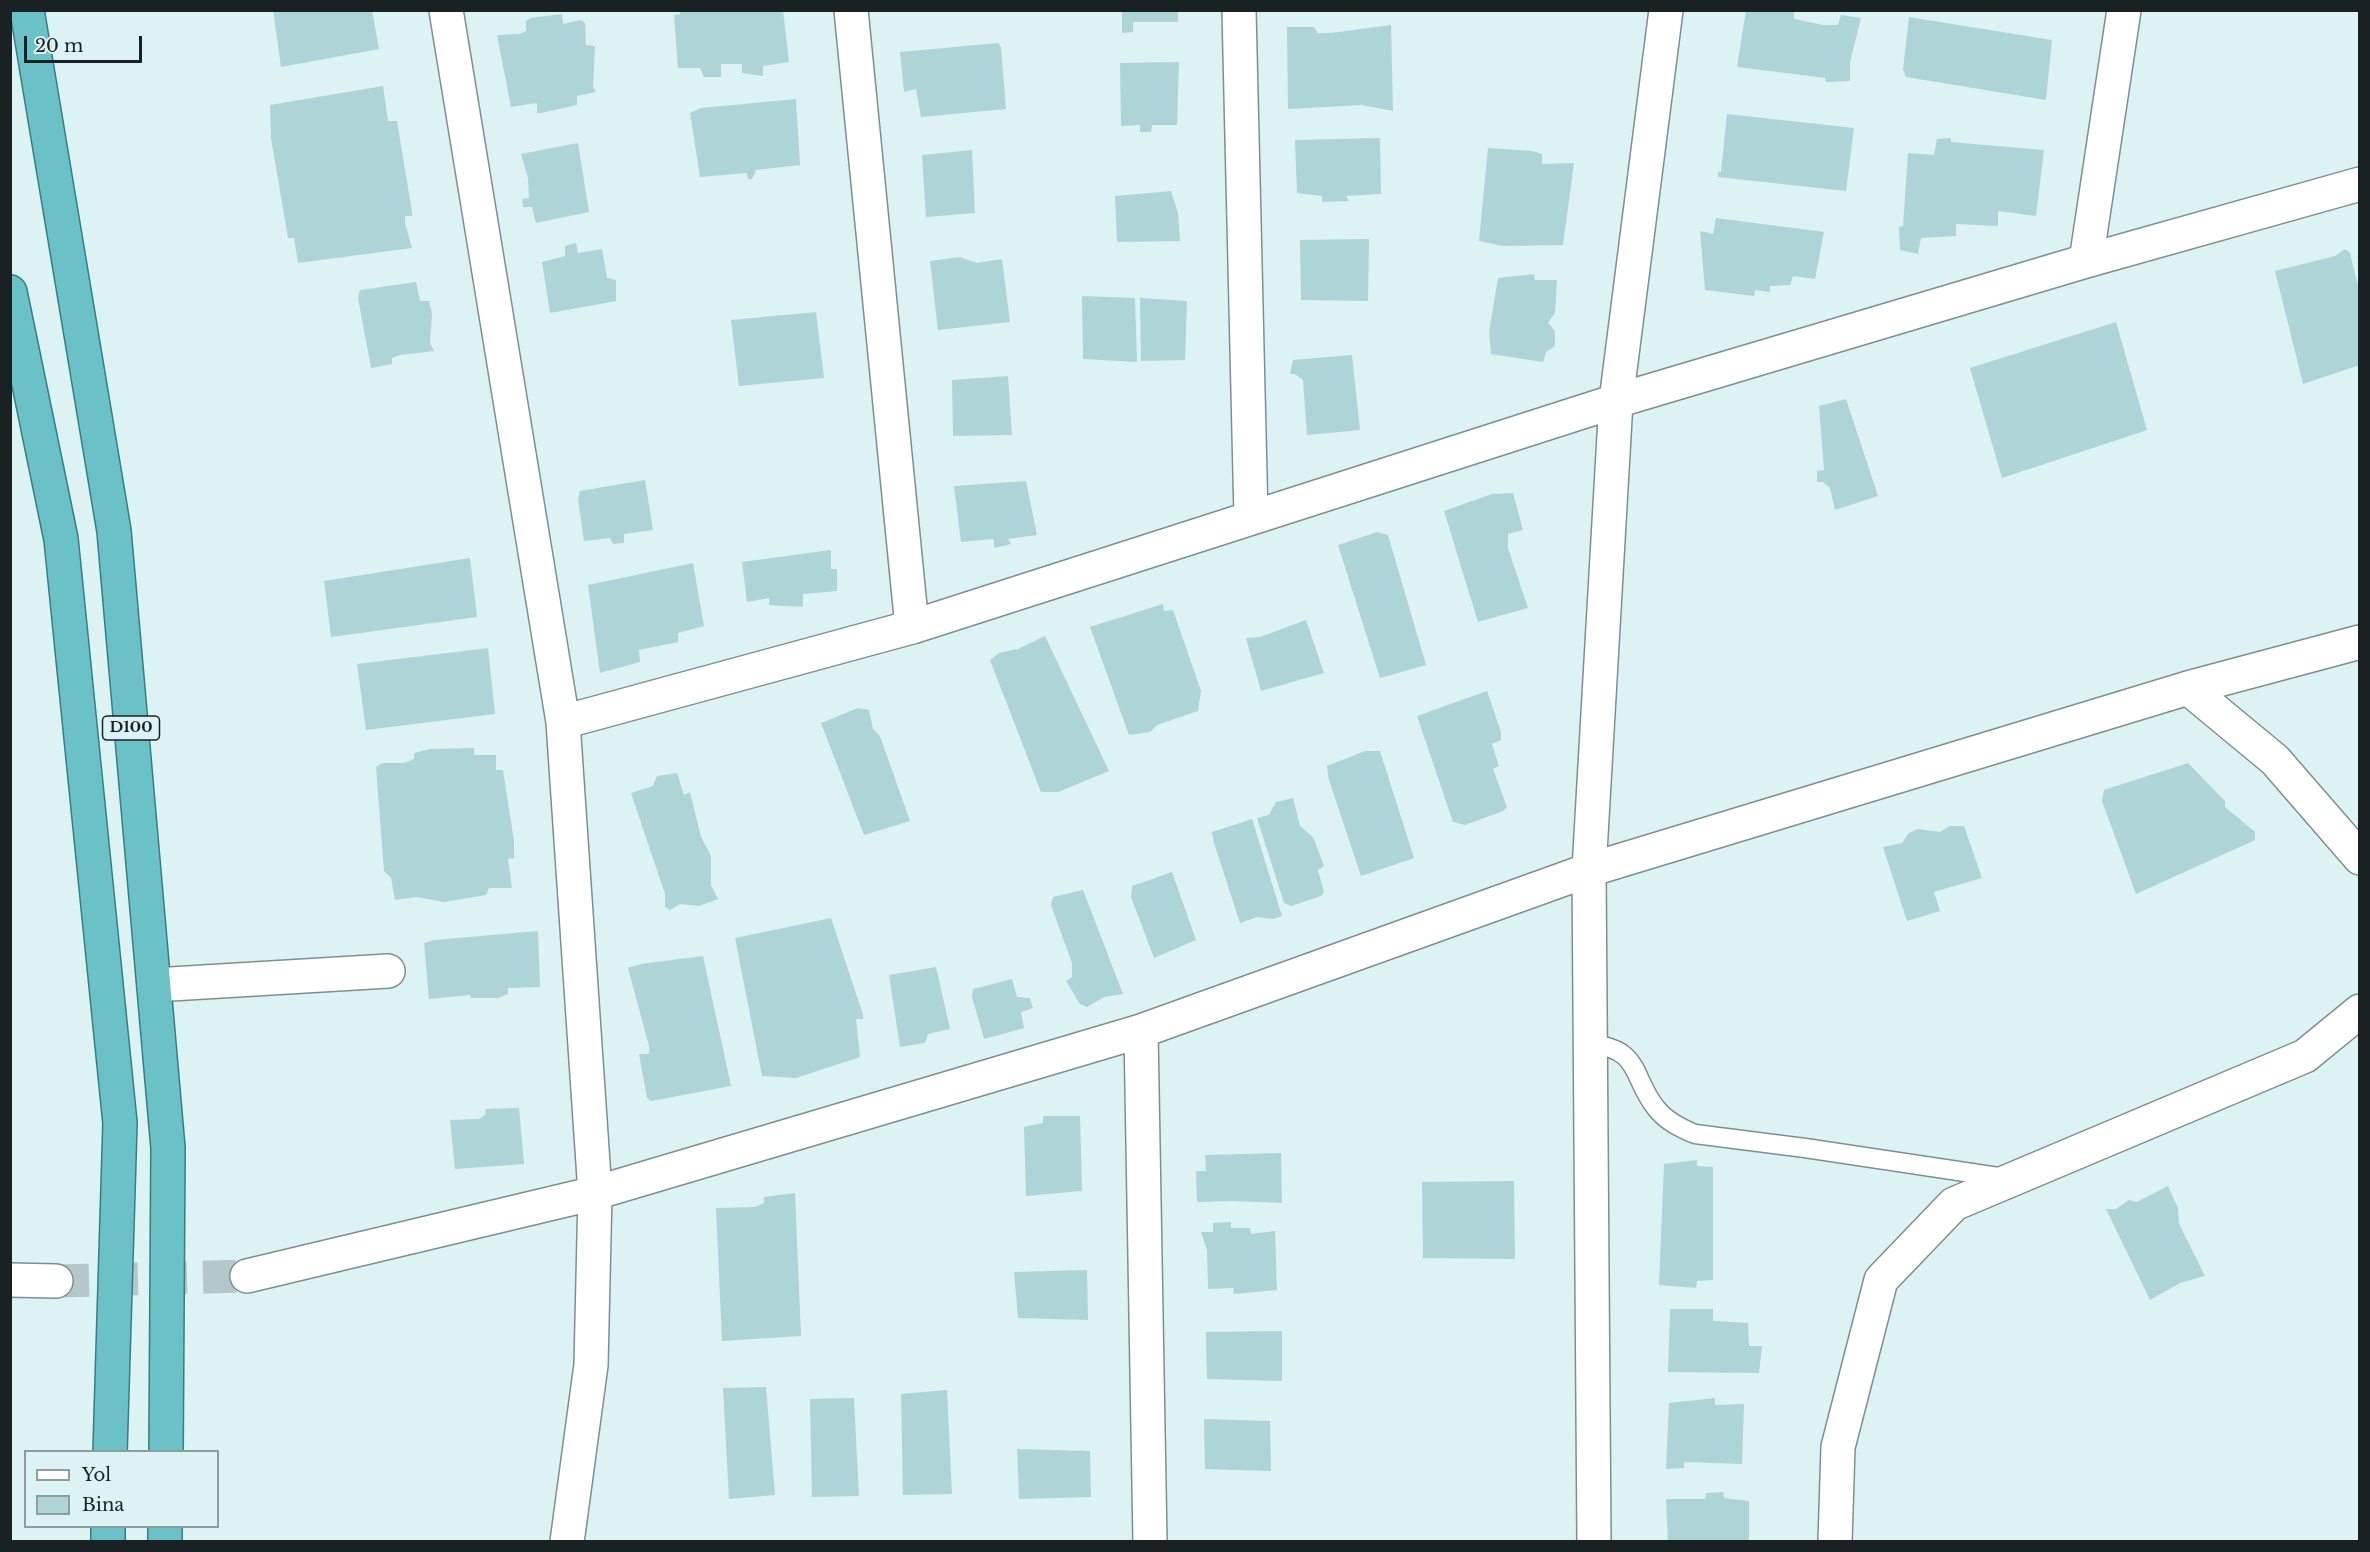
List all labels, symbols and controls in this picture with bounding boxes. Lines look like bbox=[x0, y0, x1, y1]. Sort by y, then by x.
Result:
scale bar bbox=[27, 24, 146, 62]
text: 20 m bbox=[35, 35, 83, 57]
road number: D100 bbox=[102, 716, 160, 740]
legend bbox=[24, 1450, 219, 1528]
text: Yol bbox=[82, 1464, 111, 1486]
text: Bina bbox=[82, 1494, 124, 1516]

